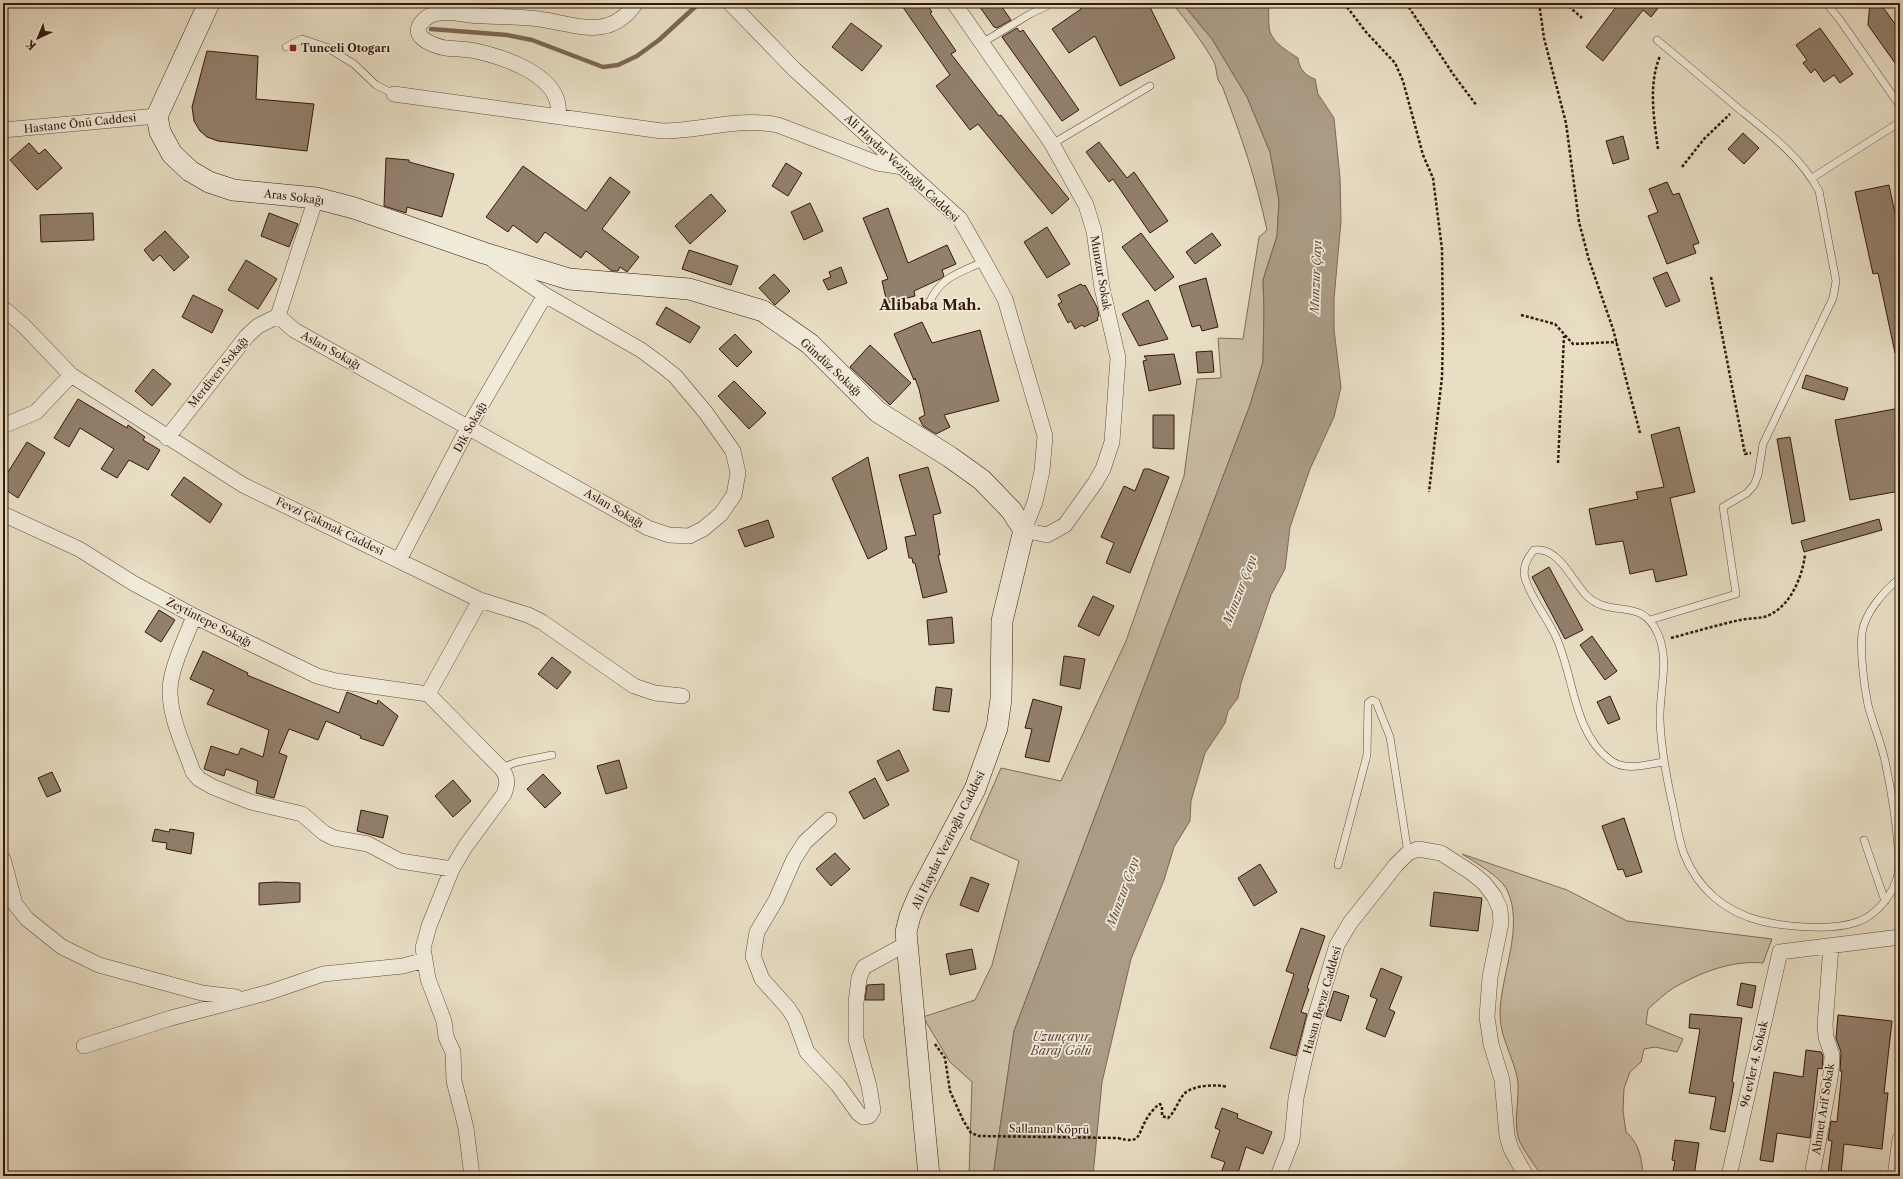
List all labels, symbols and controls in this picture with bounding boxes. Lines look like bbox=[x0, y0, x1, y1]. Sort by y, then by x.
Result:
north arrow bbox=[18, 18, 58, 58]
text: K bbox=[22, 36, 39, 53]
place label: Tunceli Otogarı bbox=[301, 41, 390, 55]
marker: Tunceli Otogarı bbox=[288, 43, 298, 53]
street label: Hastane Önü Caddesi bbox=[23, 109, 138, 136]
street label: Ali Haydar Veziroğlu Caddesi bbox=[841, 110, 963, 225]
street label: Aras Sokağı bbox=[262, 186, 326, 208]
street label: Munzur Sokak bbox=[1088, 234, 1115, 312]
water label: Munzur Çayı bbox=[1307, 240, 1324, 316]
district label: Alibaba Mah. bbox=[878, 295, 981, 314]
street label: Aslan Sokağı bbox=[298, 327, 364, 372]
street label: Merdiven Sokağı bbox=[185, 333, 251, 410]
street label: Gündüz Sokağı bbox=[797, 335, 865, 399]
street label: Dik Sokağı bbox=[450, 399, 490, 455]
street label: Aslan Sokağı bbox=[581, 485, 647, 531]
street label: Fevzi Çakmak Caddesi bbox=[274, 494, 387, 558]
water label: Munzur Çayı bbox=[1219, 553, 1260, 629]
street label: Zeytintepe Sokağı bbox=[164, 594, 255, 650]
street label: Ali Haydar Veziroğlu Caddesi bbox=[908, 768, 988, 912]
water label: Munzur Çayı bbox=[1102, 855, 1142, 931]
street label: Hasan Beyaz Caddesi bbox=[1300, 944, 1344, 1055]
street label: 96 evler 4. Sokak bbox=[1737, 1019, 1771, 1109]
water label: Uzunçayır Baraj Gölü bbox=[1030, 1029, 1092, 1058]
street label: Ahmet Arif Sokak bbox=[1809, 1062, 1837, 1157]
street label: Sallanan Köprü bbox=[1009, 1121, 1090, 1137]

